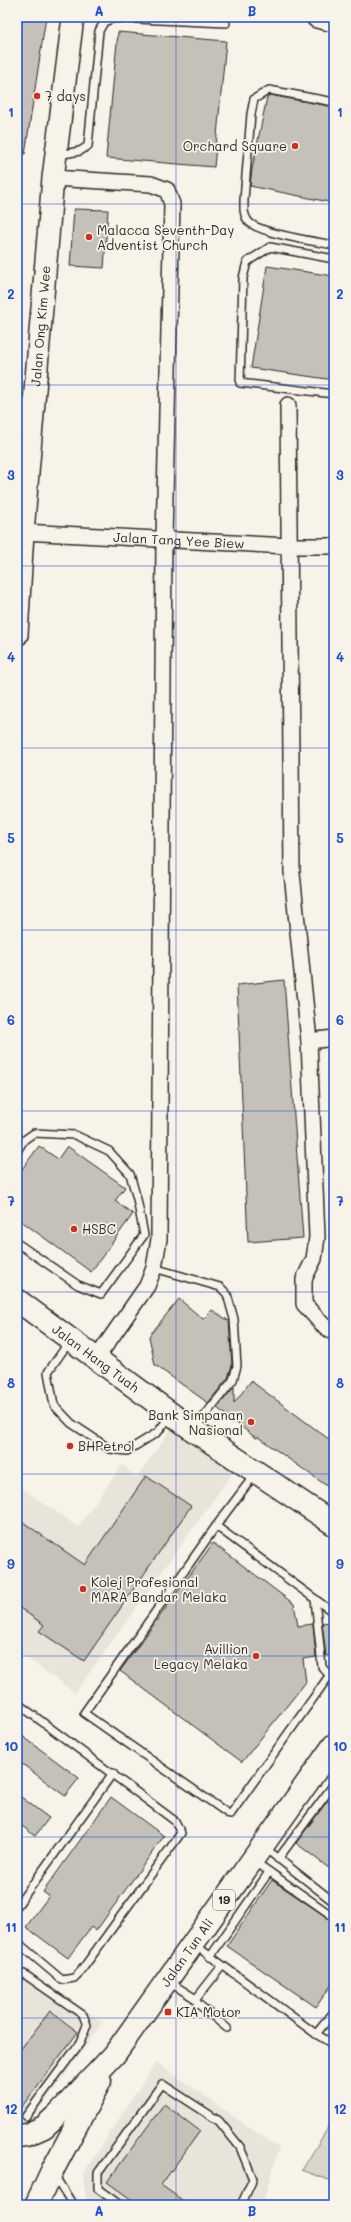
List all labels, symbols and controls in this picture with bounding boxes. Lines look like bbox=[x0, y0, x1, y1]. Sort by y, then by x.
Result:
text: A bbox=[94, 2, 104, 19]
text: B bbox=[248, 2, 257, 19]
place label: 7 days bbox=[45, 87, 86, 104]
marker: 7 days bbox=[32, 91, 42, 101]
text: 1 bbox=[8, 103, 14, 120]
text: 1 bbox=[337, 103, 343, 120]
place label: Orchard Square bbox=[183, 137, 287, 154]
marker: Orchard Square bbox=[290, 141, 300, 151]
place label: Malacca Seventh-Day Adventist Church bbox=[97, 221, 234, 253]
marker: Malacca Seventh-Day Adventist Church bbox=[84, 232, 94, 242]
street label: Jalan Ong Kim Wee bbox=[26, 265, 54, 387]
text: 2 bbox=[7, 285, 15, 302]
text: 2 bbox=[336, 285, 344, 302]
text: 3 bbox=[7, 466, 15, 483]
text: 3 bbox=[336, 466, 344, 483]
street label: Jalan Tang Yee Biew bbox=[113, 528, 245, 552]
text: 4 bbox=[7, 648, 15, 665]
text: 4 bbox=[336, 648, 344, 665]
text: 5 bbox=[7, 829, 15, 846]
text: 5 bbox=[336, 829, 344, 846]
text: 6 bbox=[7, 1011, 15, 1028]
text: 6 bbox=[336, 1011, 344, 1028]
text: 7 bbox=[7, 1192, 15, 1209]
text: 7 bbox=[336, 1192, 344, 1209]
place label: HSBC bbox=[82, 1220, 116, 1237]
marker: HSBC bbox=[69, 1224, 79, 1234]
street label: Jalan Hang Tuah bbox=[49, 1320, 143, 1396]
text: 8 bbox=[7, 1374, 15, 1391]
text: 8 bbox=[336, 1374, 344, 1391]
place label: Bank Simpanan Nasional bbox=[148, 1406, 243, 1438]
marker: Bank Simpanan Nasional bbox=[246, 1417, 256, 1427]
place label: BHPetrol bbox=[78, 1437, 135, 1454]
marker: BHPetrol bbox=[65, 1441, 75, 1451]
text: 9 bbox=[7, 1555, 15, 1572]
text: 9 bbox=[336, 1555, 344, 1572]
place label: Kolej Profesional MARA Bandar Melaka bbox=[91, 1573, 227, 1605]
marker: Kolej Profesional MARA Bandar Melaka bbox=[78, 1584, 88, 1594]
place label: Avillion Legacy Melaka bbox=[154, 1640, 248, 1672]
marker: Avillion Legacy Melaka bbox=[251, 1651, 261, 1661]
text: 10 bbox=[4, 1737, 18, 1754]
text: 10 bbox=[333, 1737, 347, 1754]
road number: 19 bbox=[213, 1890, 235, 1910]
street label: Jalan Tun Ali bbox=[156, 1915, 216, 1990]
text: 11 bbox=[5, 1918, 17, 1935]
text: 11 bbox=[334, 1918, 346, 1935]
place label: KIA Motor bbox=[176, 2003, 241, 2020]
marker: KIA Motor bbox=[163, 2007, 173, 2017]
text: 12 bbox=[4, 2100, 18, 2117]
text: 12 bbox=[333, 2100, 347, 2117]
text: A bbox=[94, 2202, 104, 2219]
text: B bbox=[248, 2202, 257, 2219]

